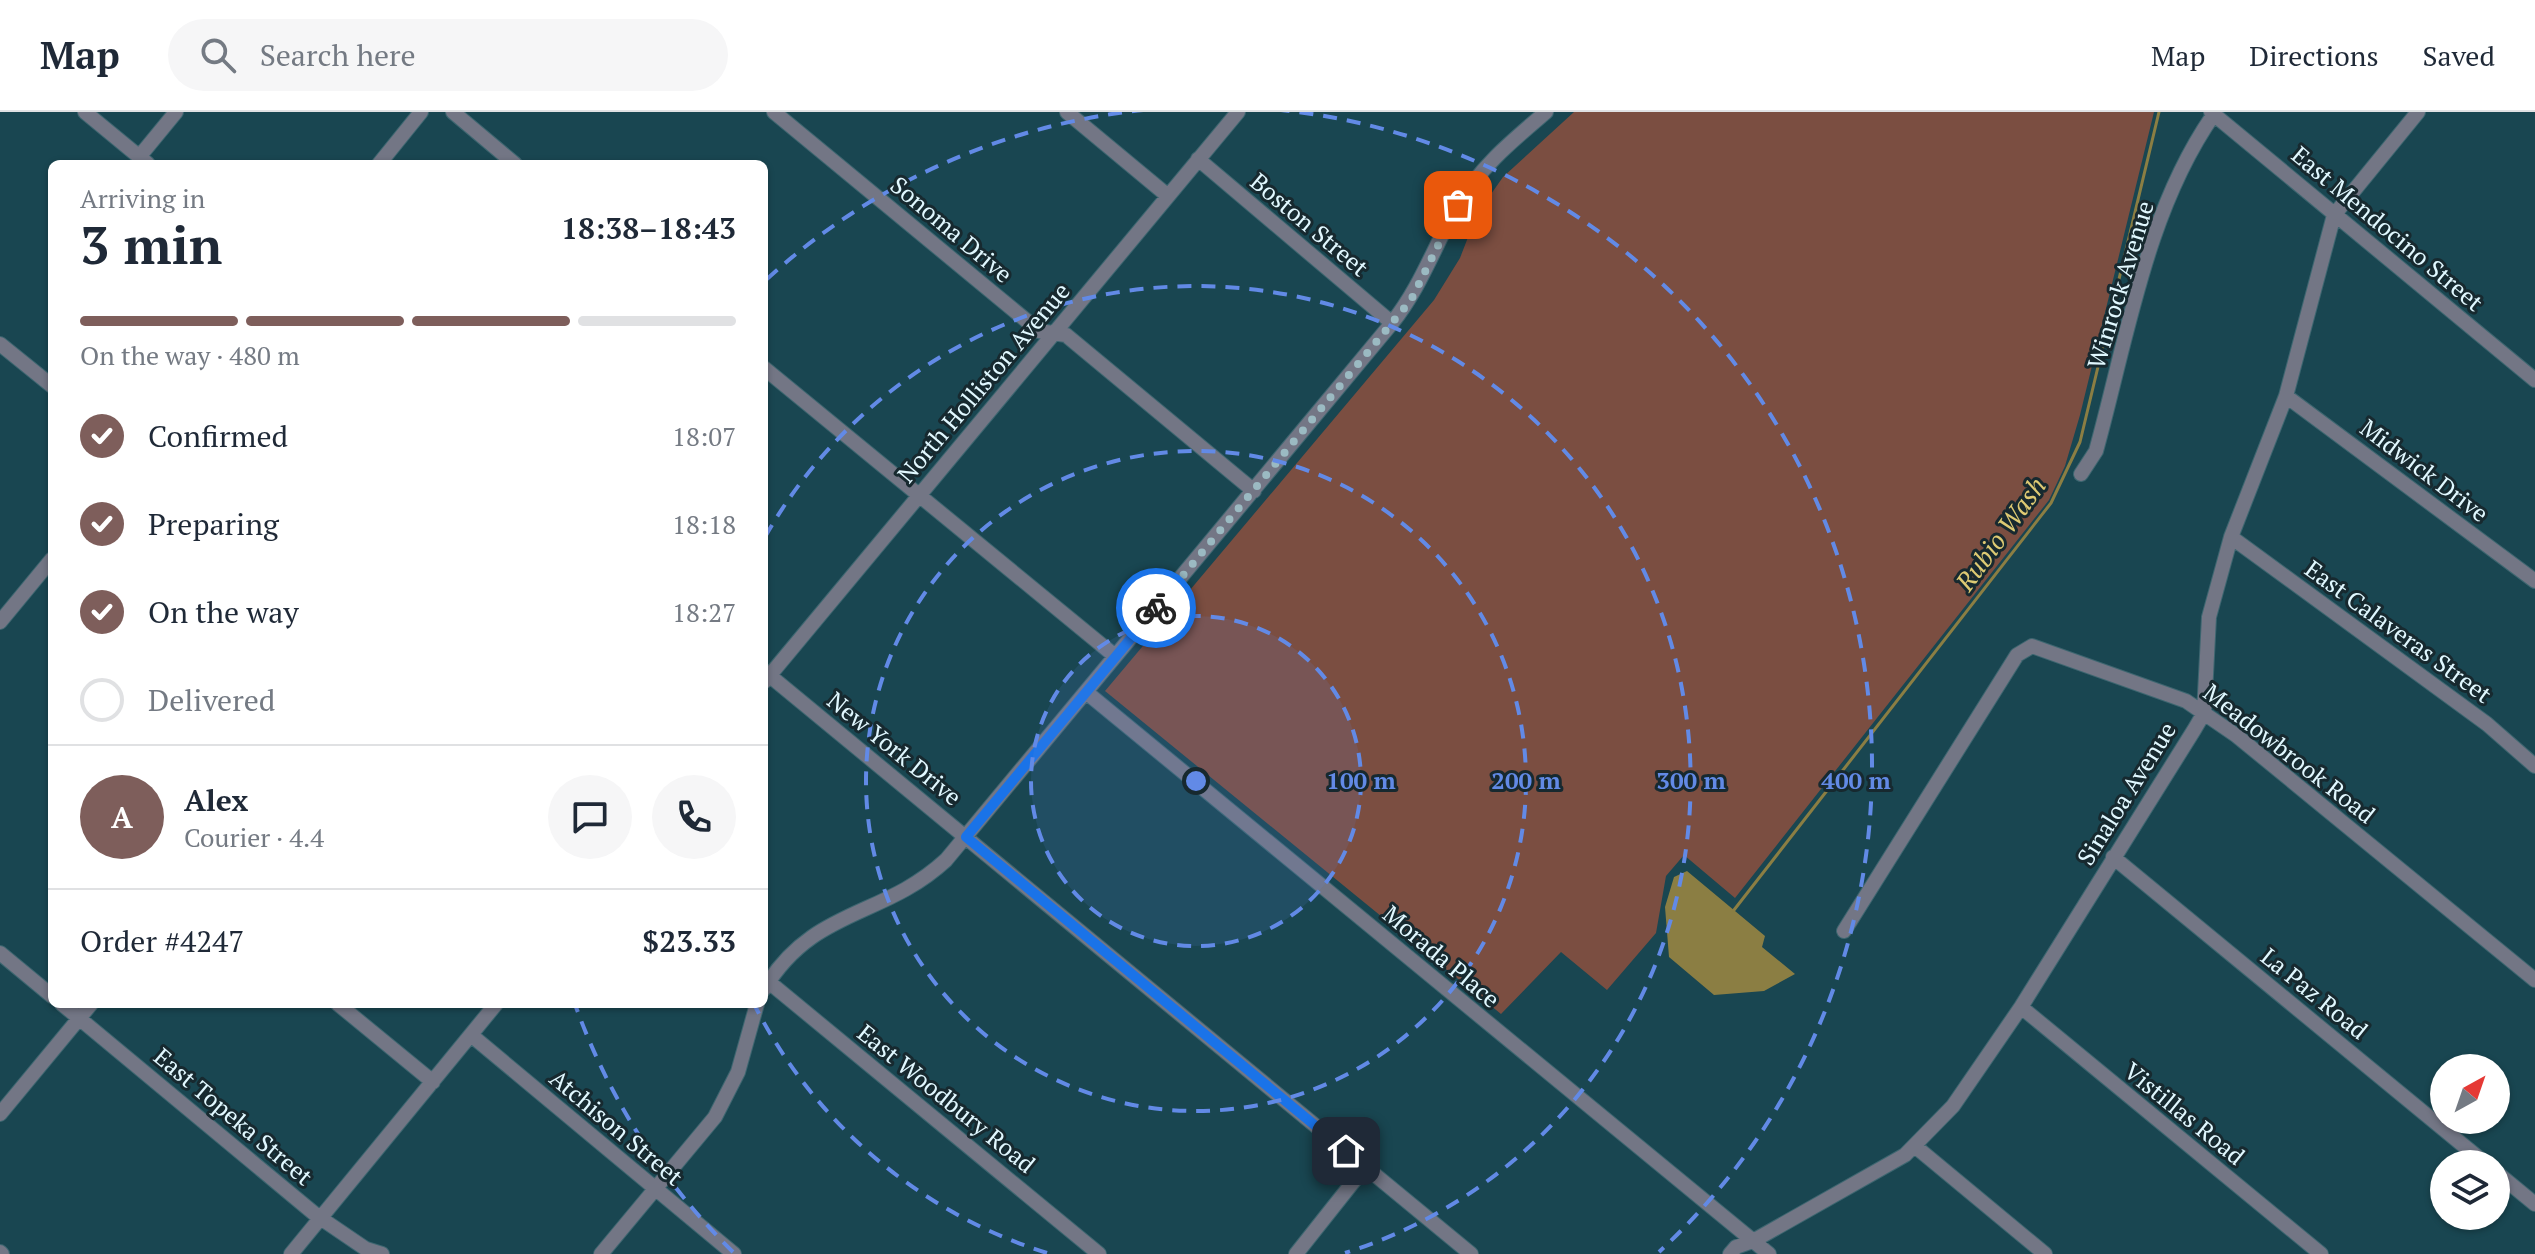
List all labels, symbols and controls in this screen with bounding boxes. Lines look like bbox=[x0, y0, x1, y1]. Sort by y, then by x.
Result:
search box bbox=[168, 19, 728, 91]
text: Map bbox=[40, 30, 120, 80]
icon: search bbox=[196, 33, 240, 77]
text: Search here bbox=[260, 35, 416, 75]
text: Map bbox=[2151, 37, 2205, 74]
text: Directions bbox=[2249, 37, 2379, 74]
text: Saved bbox=[2423, 37, 2495, 74]
street label: East Mendocino Street bbox=[2285, 139, 2490, 318]
street label: Boston Street bbox=[1244, 165, 1375, 283]
street label: Sonoma Drive bbox=[884, 169, 1019, 290]
pin bbox=[1424, 171, 1492, 239]
text: Arriving in bbox=[80, 181, 205, 215]
icon: bag bbox=[1436, 183, 1480, 227]
street label: Winrock Avenue bbox=[2079, 197, 2161, 373]
text: 18:38–18:43 bbox=[561, 208, 736, 248]
text: 3 min bbox=[80, 210, 222, 279]
street label: North Holliston Avenue bbox=[890, 276, 1077, 489]
text: On the way · 480 m bbox=[80, 338, 300, 372]
street label: Midwick Drive bbox=[2354, 411, 2495, 529]
icon: check bbox=[80, 414, 124, 458]
text: Confirmed bbox=[148, 416, 288, 456]
text: 18:07 bbox=[672, 419, 736, 453]
water label: Rubio Wash bbox=[1947, 470, 2053, 598]
icon: check bbox=[80, 502, 124, 546]
text: Preparing bbox=[148, 504, 279, 544]
text: 18:18 bbox=[672, 507, 736, 541]
street label: East Calaveras Street bbox=[2299, 553, 2498, 710]
courier bbox=[1116, 568, 1196, 648]
icon: bike bbox=[1134, 586, 1178, 630]
icon: check bbox=[80, 590, 124, 634]
text: On the way bbox=[148, 592, 299, 632]
text: 18:27 bbox=[672, 595, 736, 629]
street label: Meadowbrook Road bbox=[2197, 676, 2382, 830]
text: Delivered bbox=[148, 680, 275, 720]
street label: New York Drive bbox=[821, 684, 968, 812]
street label: Sinaloa Avenue bbox=[2069, 716, 2183, 871]
text: 100 m bbox=[1326, 764, 1396, 796]
text: 200 m bbox=[1491, 764, 1561, 796]
text: 300 m bbox=[1656, 764, 1726, 796]
text: 400 m bbox=[1821, 764, 1891, 796]
centre of rings bbox=[1182, 767, 1210, 795]
button: chat bbox=[548, 775, 632, 859]
button: phone bbox=[652, 775, 736, 859]
text: Alex bbox=[184, 780, 248, 820]
text: A bbox=[111, 797, 133, 837]
text: Courier · 4.4 bbox=[184, 820, 324, 854]
street label: Morada Place bbox=[1377, 898, 1507, 1015]
text: Order #4247 bbox=[80, 921, 244, 961]
text: $23.33 bbox=[642, 921, 736, 961]
street label: La Paz Road bbox=[2255, 940, 2375, 1046]
street label: East Woodbury Road bbox=[851, 1017, 1042, 1180]
street label: East Topeka Street bbox=[148, 1040, 320, 1192]
north arrow bbox=[2430, 1054, 2510, 1134]
map controls bbox=[2430, 1054, 2510, 1230]
street label: Vistillas Road bbox=[2118, 1055, 2252, 1172]
street label: Atchison Street bbox=[543, 1062, 690, 1192]
pin bbox=[1312, 1117, 1380, 1185]
icon: home bbox=[1324, 1129, 1368, 1173]
button: layers bbox=[2430, 1150, 2510, 1230]

